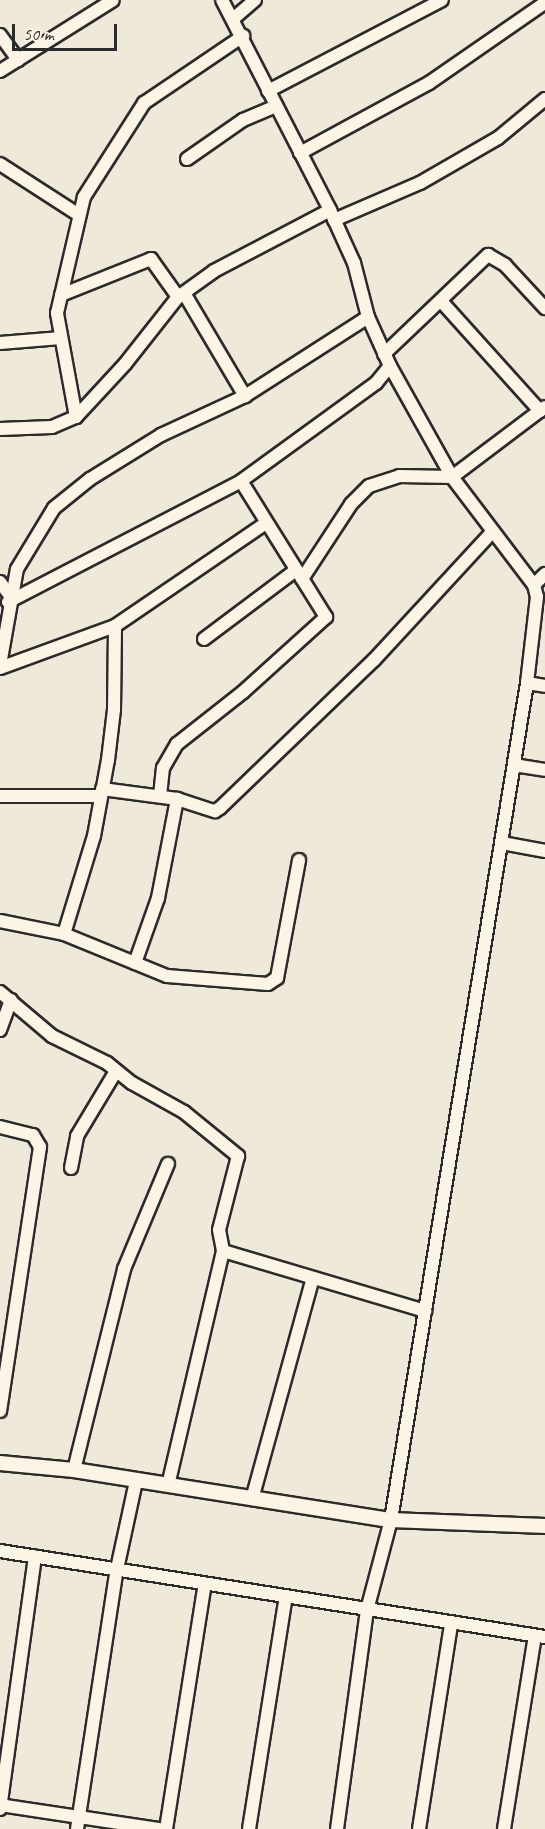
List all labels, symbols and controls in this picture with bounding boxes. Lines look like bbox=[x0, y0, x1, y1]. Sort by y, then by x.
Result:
scale bar bbox=[15, 12, 120, 50]
text: 50 m bbox=[23, 23, 54, 45]

